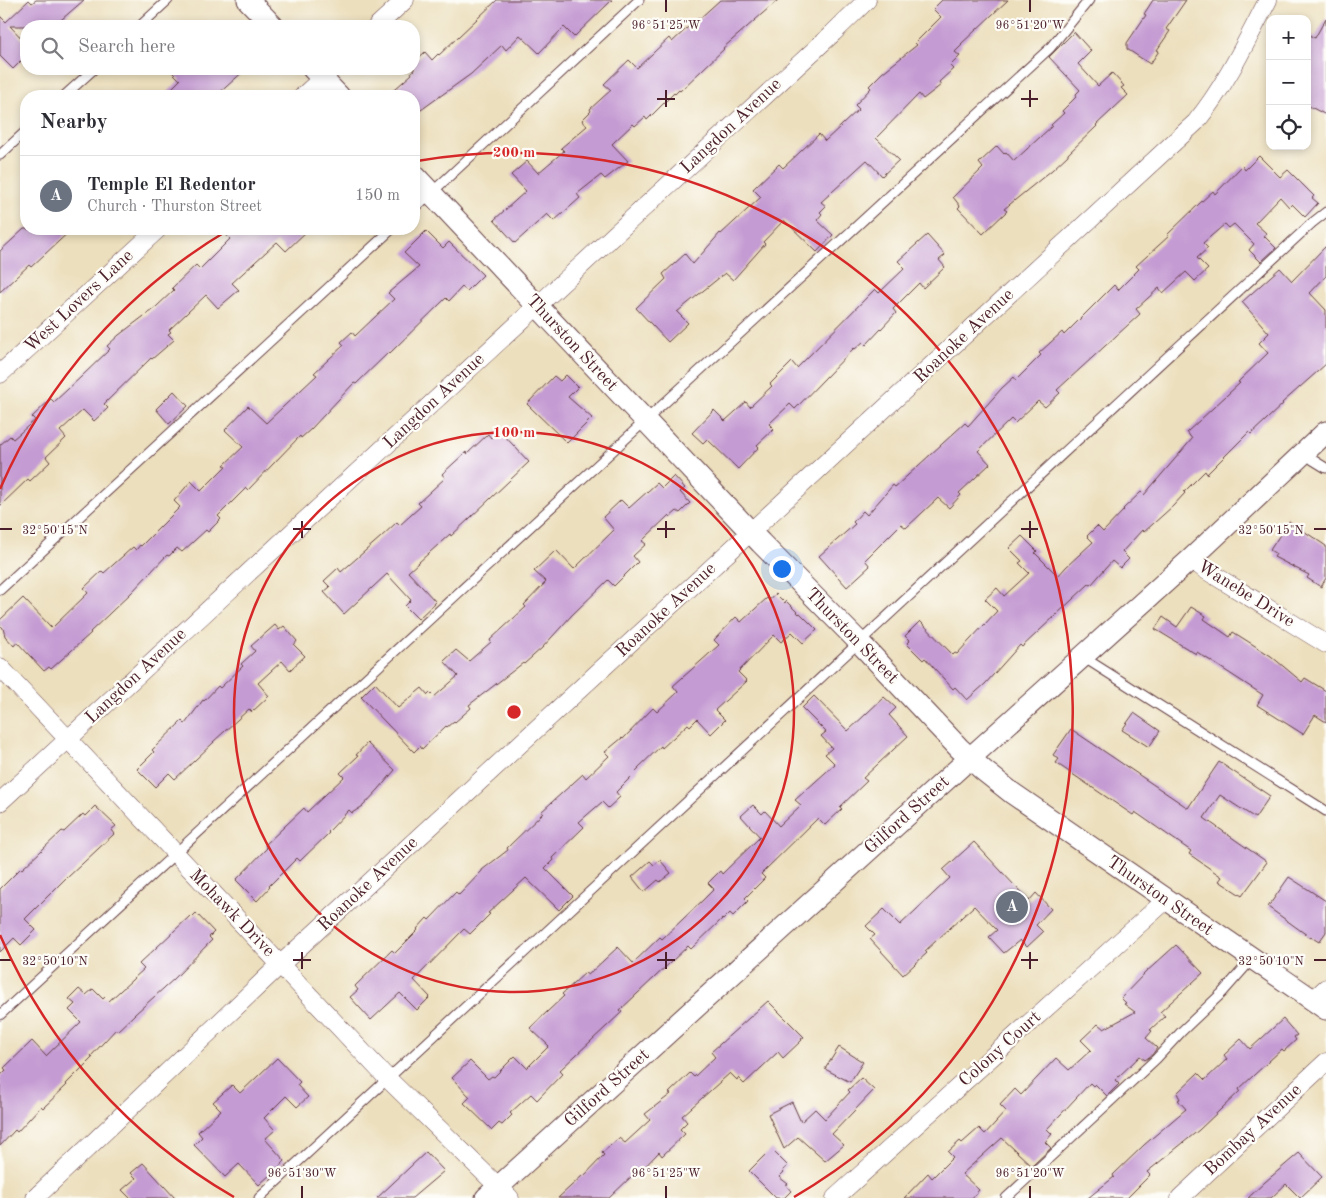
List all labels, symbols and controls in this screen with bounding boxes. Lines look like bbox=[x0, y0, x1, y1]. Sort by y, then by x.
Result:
map controls bbox=[1266, 15, 1311, 150]
button: + bbox=[1266, 15, 1311, 60]
text: 96°51'25"W bbox=[631, 19, 701, 32]
text: 96°51'20"W bbox=[995, 19, 1065, 32]
search box bbox=[20, 20, 420, 75]
icon: search bbox=[38, 34, 66, 62]
text: Search here bbox=[78, 38, 175, 57]
button: − bbox=[1266, 60, 1311, 105]
street label: Langdon Avenue bbox=[677, 75, 785, 177]
button: locate bbox=[1266, 105, 1311, 150]
text: Nearby bbox=[40, 112, 108, 133]
text: 200 m bbox=[493, 146, 535, 161]
text: Temple El Redentor bbox=[87, 176, 256, 195]
text: A bbox=[50, 188, 62, 204]
text: 150 m bbox=[355, 188, 400, 204]
text: Church · Thurston Street bbox=[87, 199, 262, 215]
street label: West Lovers Lane bbox=[21, 246, 137, 356]
street label: Roanoke Avenue bbox=[911, 285, 1017, 387]
street label: Thurston Street bbox=[523, 291, 621, 395]
street label: Langdon Avenue bbox=[380, 350, 488, 452]
text: 100 m bbox=[493, 426, 535, 441]
text: 32°50'15"N bbox=[22, 524, 88, 537]
text: 32°50'15"N bbox=[1238, 524, 1304, 537]
your location bbox=[769, 556, 795, 582]
street label: Wanebe Drive bbox=[1194, 557, 1298, 631]
street label: Roanoke Avenue bbox=[613, 559, 719, 661]
street label: Thurston Street bbox=[802, 585, 902, 687]
street label: Langdon Avenue bbox=[82, 625, 190, 727]
centre of rings bbox=[505, 703, 523, 721]
street label: Gilford Street bbox=[861, 772, 953, 858]
street label: Roanoke Avenue bbox=[315, 833, 421, 935]
street label: Thurston Street bbox=[1104, 853, 1216, 939]
street label: Mohawk Drive bbox=[186, 866, 278, 960]
pin: A bbox=[996, 888, 1028, 926]
text: 32°50'10"N bbox=[22, 955, 88, 968]
text: 32°50'10"N bbox=[1238, 955, 1304, 968]
street label: Colony Court bbox=[956, 1008, 1044, 1090]
street label: Gilford Street bbox=[561, 1045, 653, 1131]
street label: Bombay Avenue bbox=[1201, 1081, 1305, 1179]
text: 96°51'30"W bbox=[267, 1167, 337, 1180]
text: 96°51'25"W bbox=[631, 1167, 701, 1180]
text: 96°51'20"W bbox=[995, 1167, 1065, 1180]

